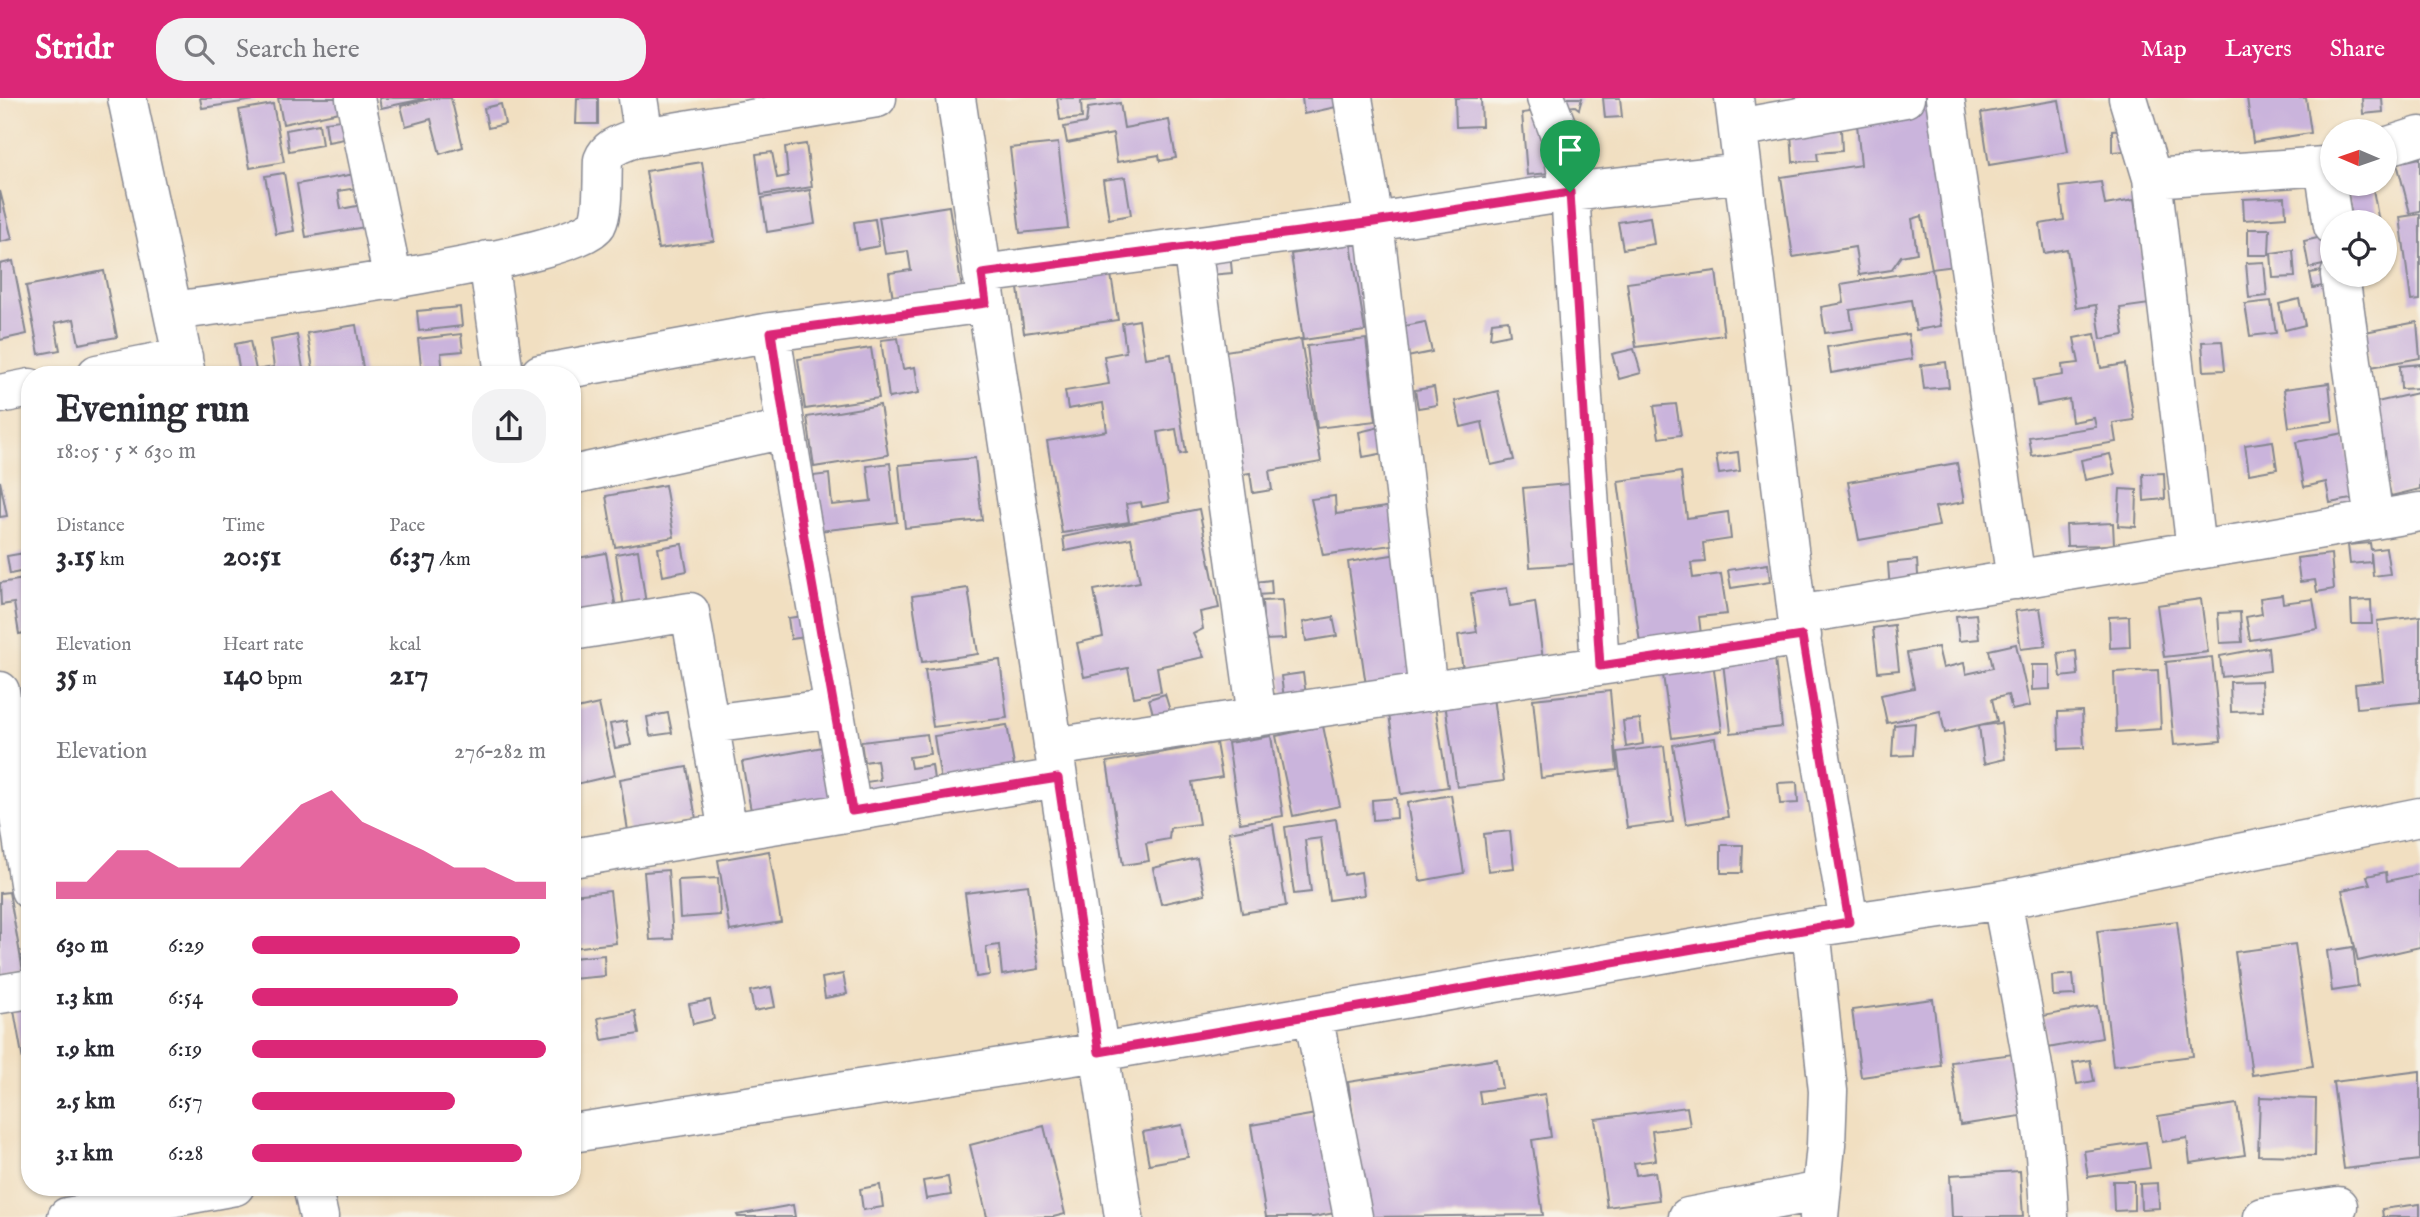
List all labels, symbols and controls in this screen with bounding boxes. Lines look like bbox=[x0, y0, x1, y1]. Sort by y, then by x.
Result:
search box bbox=[156, 18, 646, 81]
text: Stridr bbox=[35, 28, 114, 70]
icon: search bbox=[180, 30, 218, 68]
text: Search here bbox=[236, 33, 360, 66]
text: Map bbox=[2141, 34, 2187, 65]
text: Layers bbox=[2225, 34, 2292, 65]
text: Share bbox=[2330, 34, 2385, 65]
north arrow bbox=[2320, 119, 2398, 196]
map controls bbox=[2320, 119, 2397, 287]
pin bbox=[1540, 120, 1600, 192]
icon: arrive bbox=[1551, 131, 1589, 169]
button: locate bbox=[2320, 210, 2397, 287]
text: Evening run bbox=[56, 387, 250, 435]
button: share bbox=[472, 389, 546, 463]
text: 18:05 · 5 × 630 m bbox=[56, 437, 196, 466]
text: Distance bbox=[56, 514, 125, 538]
text: Time bbox=[223, 514, 265, 538]
text: Pace bbox=[389, 514, 425, 538]
text: 3.15 bbox=[56, 538, 96, 576]
text: 20:51 bbox=[223, 538, 281, 576]
text: 6:37 bbox=[389, 538, 435, 576]
text: km bbox=[96, 548, 125, 572]
text: /km bbox=[435, 548, 471, 572]
text: Elevation bbox=[56, 633, 131, 657]
text: Heart rate bbox=[223, 633, 304, 657]
text: kcal bbox=[389, 633, 421, 657]
text: 35 bbox=[56, 657, 78, 695]
text: 140 bbox=[223, 657, 263, 695]
text: 217 bbox=[389, 657, 429, 695]
text: m bbox=[78, 667, 97, 691]
text: bpm bbox=[263, 667, 303, 691]
text: Elevation bbox=[56, 737, 147, 766]
text: 276–282 m bbox=[454, 737, 546, 766]
text: 630 m bbox=[56, 931, 108, 960]
text: 6:29 bbox=[168, 931, 205, 960]
text: 1.3 km bbox=[56, 983, 113, 1012]
text: 6:54 bbox=[168, 983, 203, 1012]
text: 1.9 km bbox=[56, 1035, 115, 1064]
text: 6:19 bbox=[168, 1035, 202, 1064]
text: 2.5 km bbox=[56, 1087, 115, 1116]
text: 6:57 bbox=[168, 1087, 203, 1116]
text: 3.1 km bbox=[56, 1139, 113, 1168]
text: 6:28 bbox=[168, 1139, 204, 1168]

